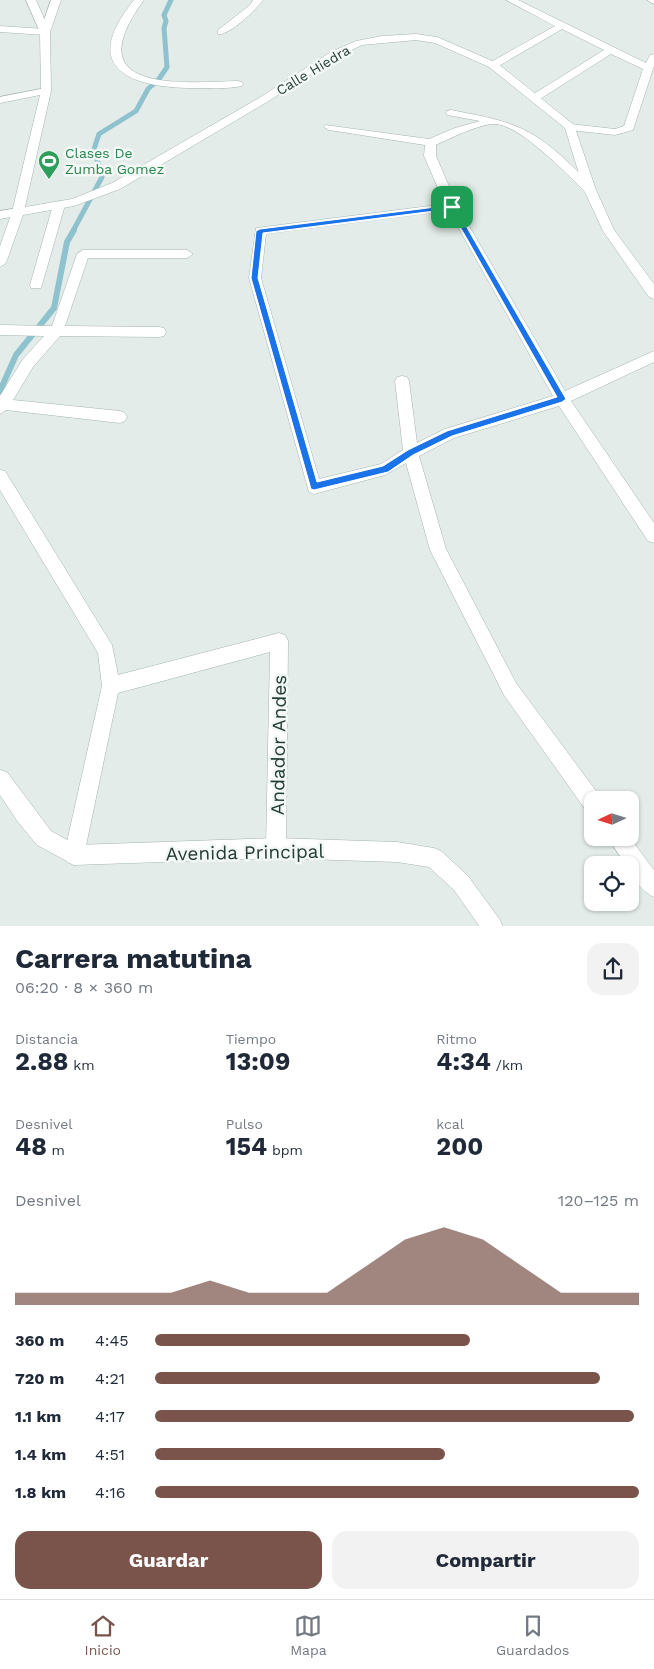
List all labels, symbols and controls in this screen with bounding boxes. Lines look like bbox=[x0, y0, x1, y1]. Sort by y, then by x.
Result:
street label: Calle Hiedra bbox=[273, 42, 353, 98]
place label: Clases De Zumba Gomez bbox=[65, 145, 164, 177]
sports icon: Clases De Zumba Gomez bbox=[37, 149, 61, 180]
pin bbox=[431, 186, 473, 228]
icon: arrive bbox=[438, 193, 466, 221]
street label: Andador Andes bbox=[266, 675, 291, 815]
north arrow bbox=[584, 791, 639, 846]
map controls bbox=[584, 791, 639, 911]
street label: Avenida Principal bbox=[166, 840, 325, 865]
button: locate bbox=[584, 856, 639, 911]
text: Carrera matutina bbox=[15, 942, 252, 975]
button: share bbox=[587, 943, 639, 995]
text: 06:20 · 8 × 360 m bbox=[15, 978, 153, 997]
text: Distancia bbox=[15, 1031, 78, 1047]
text: Tiempo bbox=[226, 1031, 276, 1047]
text: Ritmo bbox=[436, 1031, 477, 1047]
text: 2.88 bbox=[15, 1047, 69, 1076]
text: 13:09 bbox=[226, 1047, 290, 1076]
text: 4:34 bbox=[436, 1047, 491, 1076]
text: km bbox=[69, 1057, 95, 1073]
text: /km bbox=[491, 1057, 523, 1073]
text: Desnivel bbox=[15, 1116, 73, 1132]
text: Pulso bbox=[226, 1116, 263, 1132]
text: kcal bbox=[436, 1116, 464, 1132]
text: 48 bbox=[15, 1132, 47, 1161]
text: 154 bbox=[226, 1132, 267, 1161]
text: 200 bbox=[436, 1132, 483, 1161]
text: m bbox=[47, 1142, 65, 1158]
text: bpm bbox=[267, 1142, 303, 1158]
text: Desnivel bbox=[15, 1191, 81, 1210]
text: 120–125 m bbox=[558, 1191, 639, 1210]
text: 360 m bbox=[15, 1331, 64, 1350]
text: 4:45 bbox=[95, 1331, 129, 1350]
text: 720 m bbox=[15, 1369, 64, 1388]
text: 4:21 bbox=[95, 1369, 125, 1388]
text: 1.1 km bbox=[15, 1407, 61, 1426]
text: 4:17 bbox=[95, 1407, 125, 1426]
text: 1.4 km bbox=[15, 1445, 66, 1464]
text: 4:51 bbox=[95, 1445, 125, 1464]
text: 1.8 km bbox=[15, 1483, 66, 1502]
text: 4:16 bbox=[95, 1483, 125, 1502]
button: Guardar bbox=[15, 1531, 322, 1589]
button: Compartir bbox=[332, 1531, 639, 1589]
tab: Inicio bbox=[85, 1612, 121, 1658]
tab: Mapa bbox=[290, 1612, 327, 1658]
tab: Guardados bbox=[496, 1612, 569, 1658]

